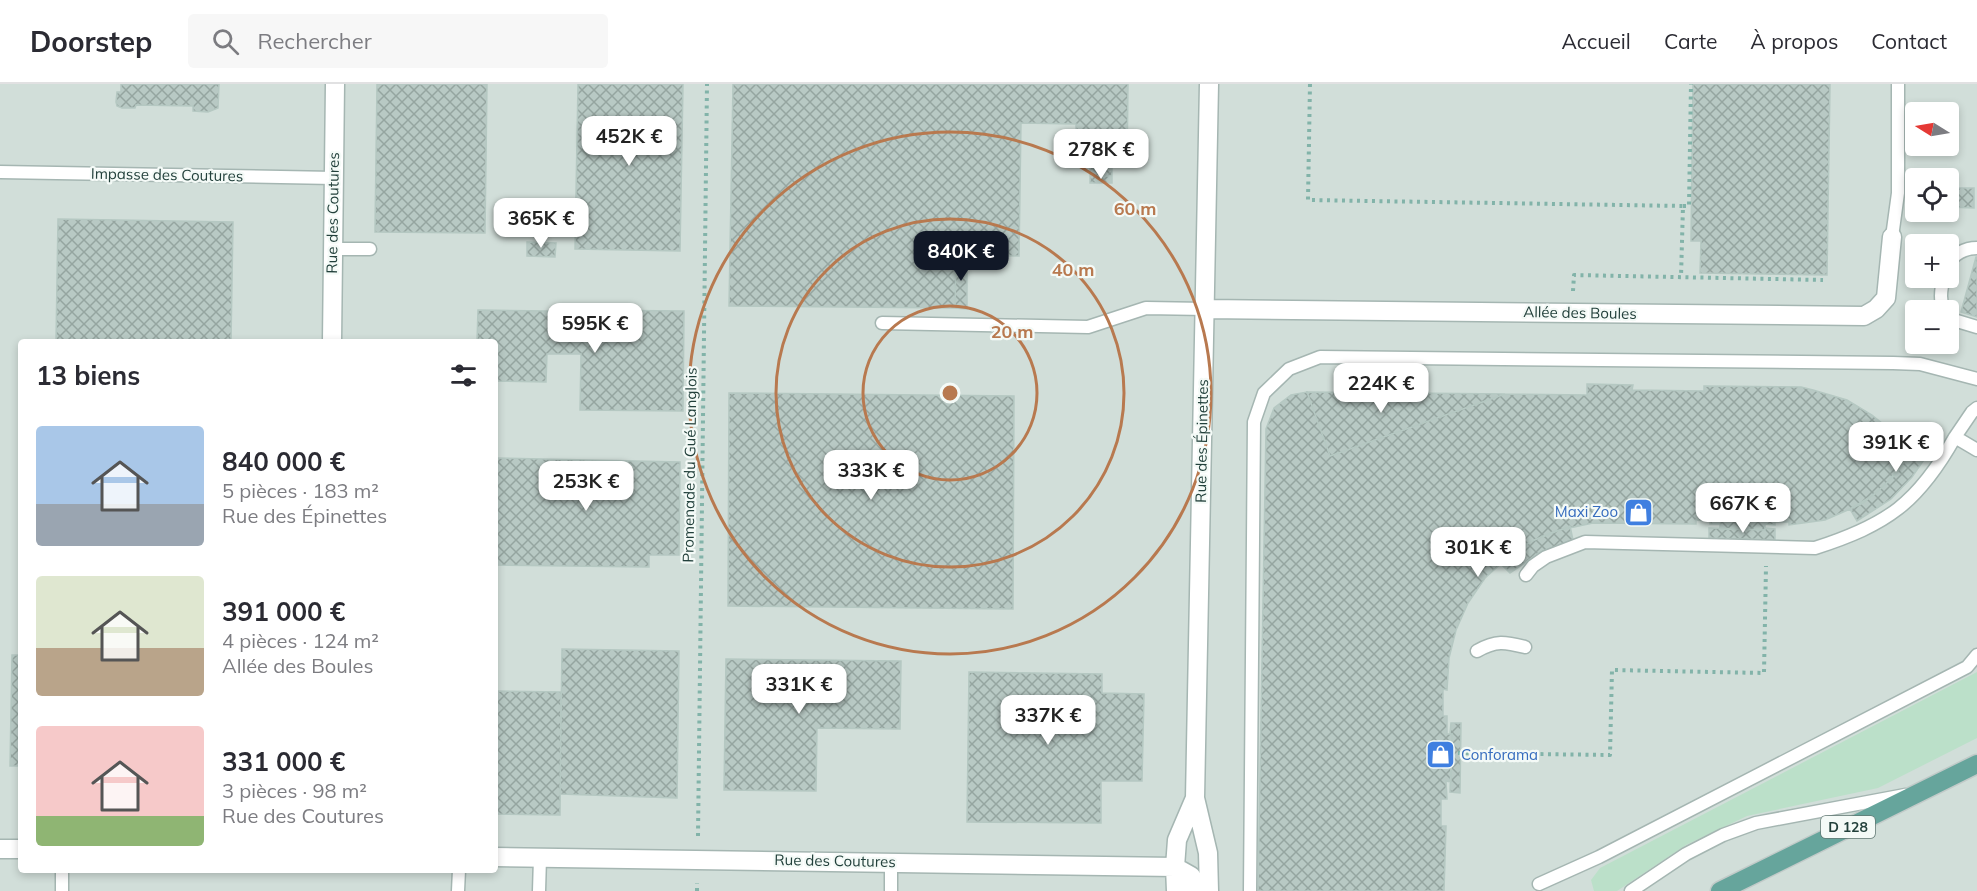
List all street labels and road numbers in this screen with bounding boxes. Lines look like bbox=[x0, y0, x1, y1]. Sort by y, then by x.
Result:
street label: Rue des Coutures bbox=[322, 152, 343, 274]
street label: Impasse des Coutures bbox=[91, 164, 243, 185]
street label: Allée des Boules bbox=[1523, 302, 1637, 323]
street label: Promenade du Gué Langlois bbox=[678, 367, 701, 563]
street label: Rue des Épinettes bbox=[1191, 379, 1212, 503]
road number: D 128 bbox=[1821, 816, 1875, 838]
street label: Rue des Coutures bbox=[774, 850, 896, 871]

